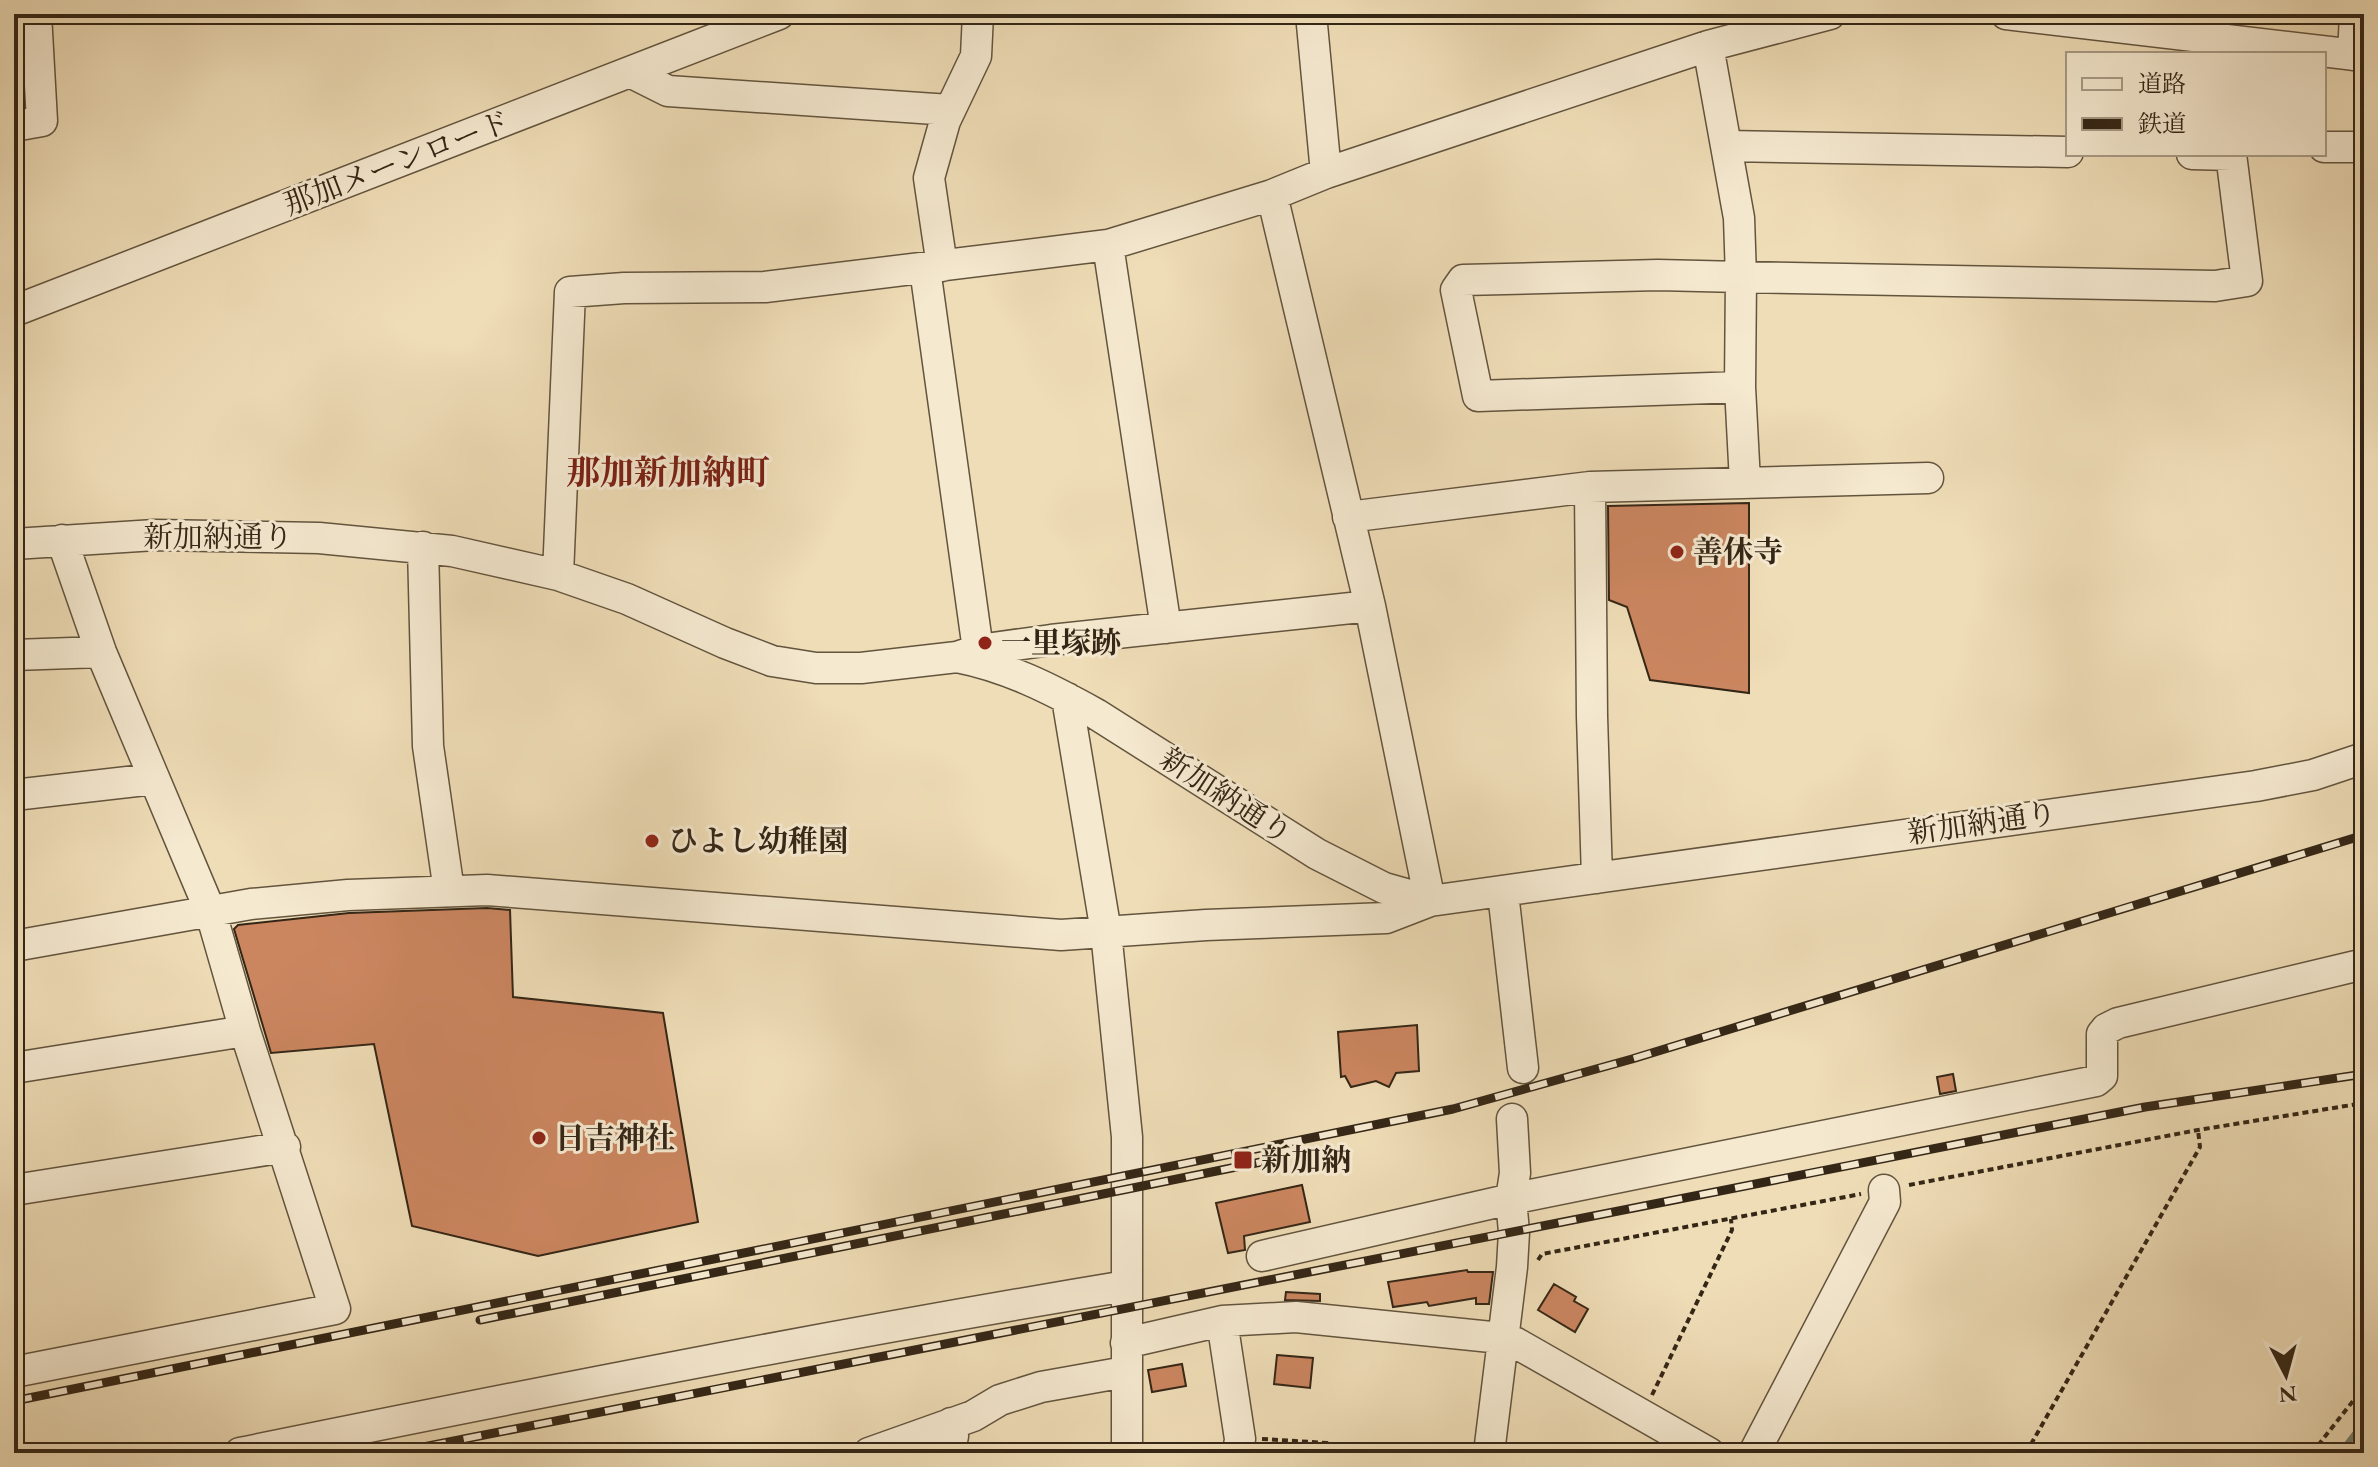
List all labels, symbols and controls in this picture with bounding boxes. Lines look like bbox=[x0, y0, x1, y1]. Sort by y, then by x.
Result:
legend bbox=[2066, 52, 2326, 156]
text: 道路 bbox=[2138, 68, 2186, 99]
street label: 那加メーンロード bbox=[278, 101, 516, 224]
text: 鉄道 bbox=[2138, 108, 2186, 139]
district label: 那加新加納町 bbox=[566, 450, 770, 494]
street label: 新加納通り bbox=[143, 517, 293, 556]
place label: 善休寺 bbox=[1693, 532, 1783, 571]
marker: 善休寺 bbox=[1668, 543, 1686, 561]
place label: 一里塚跡 bbox=[1001, 623, 1121, 662]
marker: 一里塚跡 bbox=[976, 634, 994, 652]
street label: 新加納通り bbox=[1153, 738, 1300, 853]
street label: 新加納通り bbox=[1905, 793, 2059, 852]
place label: ひよし幼稚園 bbox=[668, 821, 848, 860]
marker: ひよし幼稚園 bbox=[643, 832, 661, 850]
place label: 日吉神社 bbox=[555, 1118, 675, 1157]
marker: 日吉神社 bbox=[530, 1129, 548, 1147]
place label: 新加納 bbox=[1261, 1140, 1351, 1179]
marker: 新加納 bbox=[1232, 1149, 1254, 1171]
north arrow bbox=[2246, 1335, 2326, 1415]
text: N bbox=[2277, 1379, 2298, 1410]

